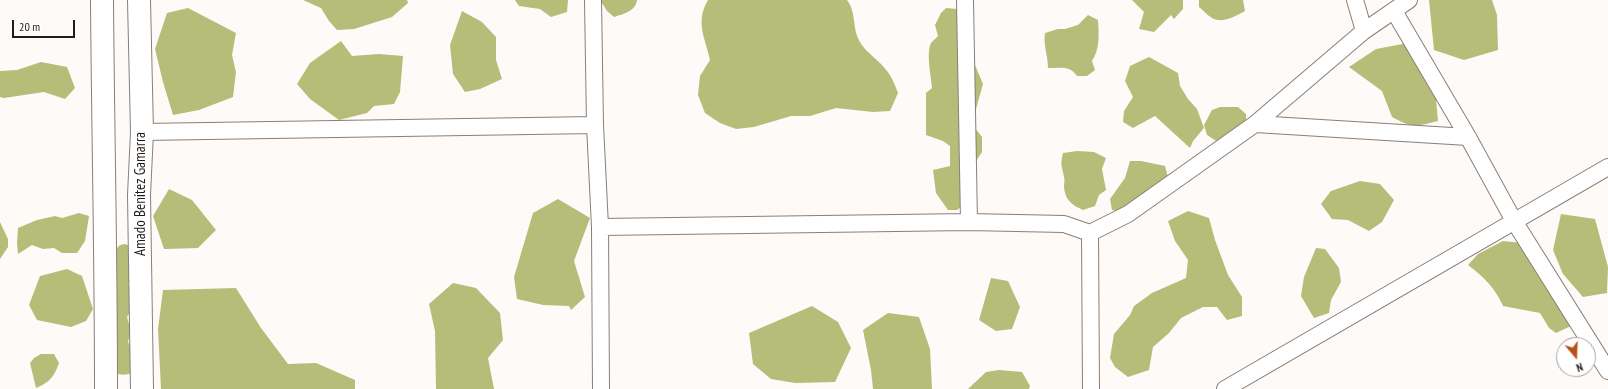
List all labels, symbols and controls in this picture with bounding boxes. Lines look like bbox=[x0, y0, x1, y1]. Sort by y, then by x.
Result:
scale bar bbox=[14, 12, 77, 38]
text: 20 m bbox=[19, 19, 40, 34]
street label: Amado Benítez Gamarra bbox=[132, 132, 150, 256]
north arrow bbox=[1556, 337, 1596, 377]
text: N bbox=[1574, 360, 1585, 375]

